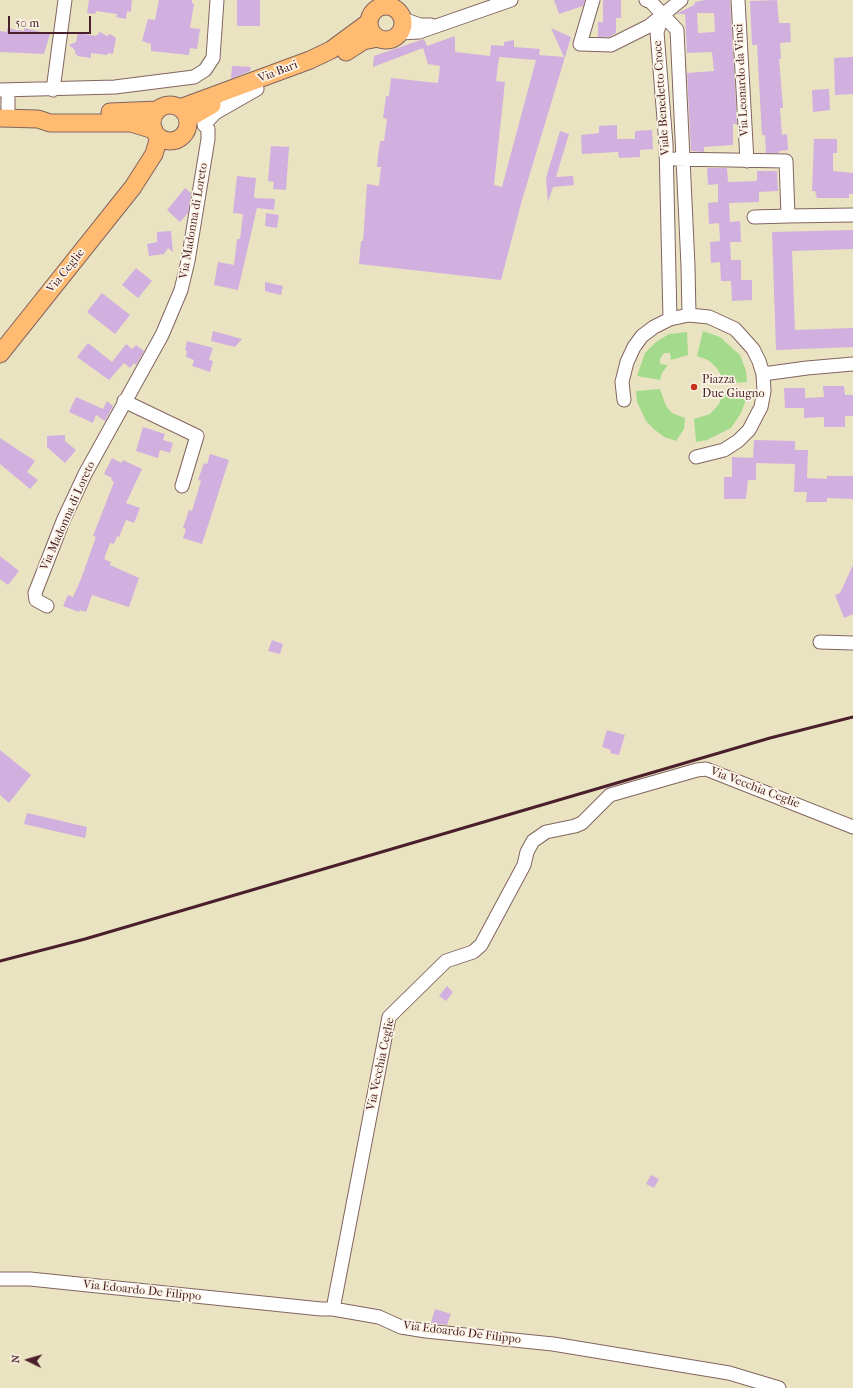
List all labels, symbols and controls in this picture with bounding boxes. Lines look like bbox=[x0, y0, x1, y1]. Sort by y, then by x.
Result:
scale bar bbox=[10, 8, 93, 34]
text: 50 m bbox=[15, 16, 39, 30]
street label: Via Leonardo da Vinci bbox=[732, 23, 752, 137]
street label: Viale Benedetto Croce bbox=[651, 40, 673, 156]
street label: Via Bari bbox=[256, 58, 300, 86]
street label: Via Madonna di Loreto bbox=[177, 162, 211, 280]
street label: Via Ceglie bbox=[44, 246, 88, 296]
place label: Piazza Due Giugno bbox=[702, 373, 765, 401]
marker: Piazza Due Giugno bbox=[689, 382, 699, 392]
street label: Via Madonna di Loreto bbox=[37, 459, 99, 573]
street label: Via Vecchia Ceglie bbox=[708, 764, 802, 812]
street label: Via Vecchia Ceglie bbox=[364, 1016, 398, 1112]
street label: Via Edoardo De Filippo bbox=[82, 1278, 202, 1304]
street label: Via Edoardo De Filippo bbox=[402, 1319, 522, 1347]
north arrow bbox=[8, 1340, 48, 1380]
text: N bbox=[9, 1354, 22, 1364]

